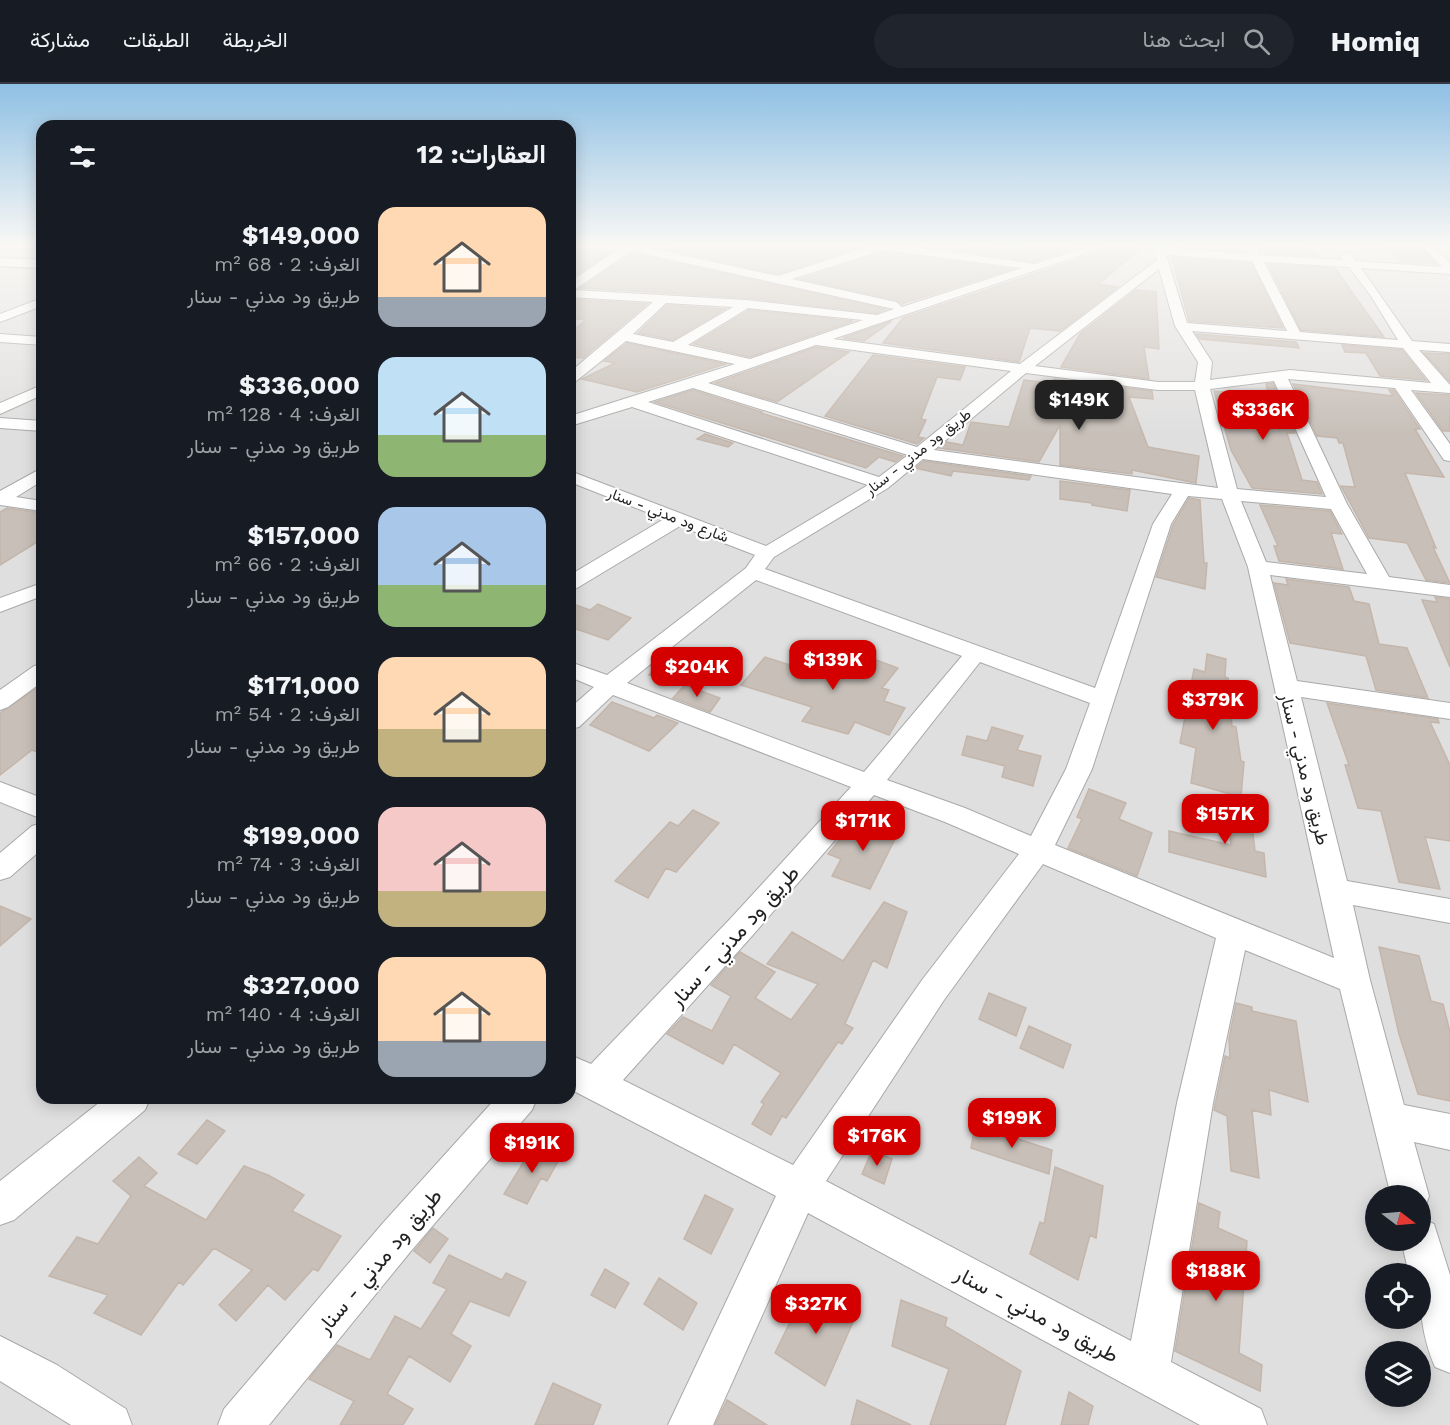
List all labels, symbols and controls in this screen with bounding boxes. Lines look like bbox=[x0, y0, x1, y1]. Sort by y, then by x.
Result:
search box bbox=[874, 14, 1294, 68]
icon: search bbox=[1240, 25, 1273, 58]
text: Homiq bbox=[1330, 25, 1420, 58]
text: مشاركة bbox=[30, 27, 90, 52]
text: الطبقات bbox=[123, 27, 190, 52]
text: الخريطة bbox=[223, 27, 288, 52]
text: ابحث هنا bbox=[1142, 27, 1225, 52]
text: العقارات: 12 bbox=[417, 139, 546, 169]
icon: filters bbox=[66, 140, 99, 173]
text: $149,000 bbox=[242, 220, 360, 250]
icon: home bbox=[426, 231, 498, 303]
text: الغرف: 2 · 68 m² bbox=[214, 252, 360, 276]
text: طريق ود مدني - سنار bbox=[187, 284, 360, 308]
text: $336,000 bbox=[239, 370, 360, 400]
pin: $149K bbox=[1037, 380, 1121, 431]
icon: home bbox=[426, 381, 498, 453]
text: $149K bbox=[1049, 387, 1109, 411]
pin: $336K bbox=[1221, 390, 1305, 441]
text: $336K bbox=[1232, 397, 1294, 421]
text: الغرف: 4 · 128 m² bbox=[206, 402, 360, 426]
street label: طريق ود مدني - سنار bbox=[861, 405, 977, 503]
text: طريق ود مدني - سنار bbox=[187, 434, 360, 458]
street label: شارع ود مدني - سنار bbox=[603, 483, 731, 550]
text: $157,000 bbox=[248, 520, 360, 550]
icon: home bbox=[426, 531, 498, 603]
text: الغرف: 2 · 66 m² bbox=[214, 552, 360, 576]
text: طريق ود مدني - سنار bbox=[187, 584, 360, 608]
pin: $139K bbox=[791, 640, 875, 691]
pin: $204K bbox=[655, 647, 739, 698]
text: $139K bbox=[803, 647, 863, 671]
text: $204K bbox=[665, 654, 729, 678]
text: $171,000 bbox=[248, 670, 360, 700]
pin: $379K bbox=[1171, 680, 1255, 731]
icon: home bbox=[426, 681, 498, 753]
text: $379K bbox=[1182, 687, 1244, 711]
street label: طريق ود مدني - سنار bbox=[1271, 690, 1334, 848]
text: الغرف: 2 · 54 m² bbox=[215, 702, 360, 726]
text: طريق ود مدني - سنار bbox=[187, 734, 360, 758]
pin: $157K bbox=[1183, 794, 1267, 845]
pin: $171K bbox=[821, 801, 905, 852]
text: $157K bbox=[1196, 801, 1254, 825]
text: $171K bbox=[835, 808, 891, 832]
text: $199,000 bbox=[243, 820, 360, 850]
icon: home bbox=[426, 831, 498, 903]
text: الغرف: 3 · 74 m² bbox=[217, 852, 360, 876]
street label: طريق ود مدني - سنار bbox=[663, 860, 808, 1016]
text: طريق ود مدني - سنار bbox=[187, 884, 360, 908]
text: $327,000 bbox=[243, 970, 360, 1000]
icon: home bbox=[426, 981, 498, 1053]
text: الغرف: 4 · 140 m² bbox=[206, 1002, 360, 1026]
text: طريق ود مدني - سنار bbox=[187, 1034, 360, 1058]
pin: $199K bbox=[970, 1098, 1054, 1149]
text: $199K bbox=[982, 1105, 1042, 1129]
pin: $176K bbox=[835, 1116, 919, 1167]
pin: $191K bbox=[490, 1123, 574, 1174]
text: $176K bbox=[847, 1123, 907, 1147]
text: $191K bbox=[504, 1130, 560, 1154]
street label: طريق ود مدني - سنار bbox=[310, 1183, 451, 1343]
north arrow bbox=[1365, 1185, 1431, 1251]
map controls bbox=[1365, 1185, 1431, 1407]
pin: $188K bbox=[1174, 1251, 1258, 1302]
text: $188K bbox=[1186, 1258, 1246, 1282]
street label: طريق ود مدني - سنار bbox=[948, 1260, 1123, 1372]
button: locate bbox=[1365, 1263, 1431, 1329]
pin: $327K bbox=[774, 1284, 858, 1335]
text: $327K bbox=[785, 1291, 847, 1315]
button: layers bbox=[1365, 1341, 1431, 1407]

